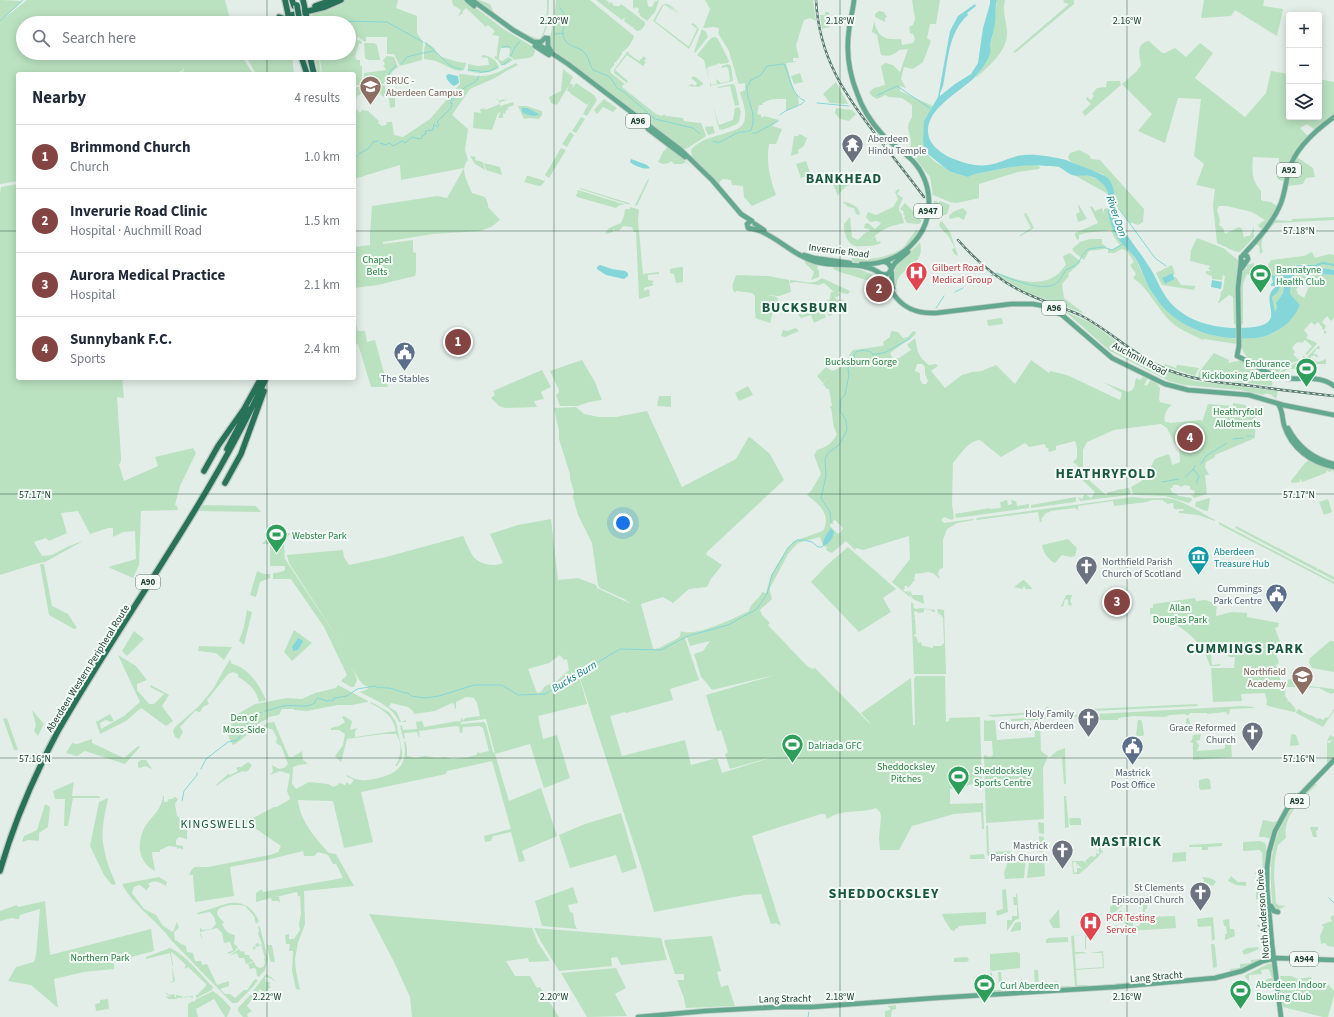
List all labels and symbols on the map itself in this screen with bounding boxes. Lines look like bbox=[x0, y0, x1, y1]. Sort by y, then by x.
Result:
text: 2.20°W bbox=[540, 14, 568, 28]
text: 2.18°W bbox=[826, 14, 854, 28]
text: 2.16°W bbox=[1113, 14, 1141, 28]
school or university icon: SRUC - Aberdeen Campus bbox=[357, 73, 383, 106]
place label: SRUC - Aberdeen Campus bbox=[386, 74, 462, 100]
road number: A96 bbox=[626, 114, 650, 128]
temple icon: Aberdeen Hindu Temple bbox=[840, 131, 866, 164]
place label: Aberdeen Hindu Temple bbox=[868, 132, 926, 158]
road number: A92 bbox=[1277, 163, 1301, 177]
district label: BANKHEAD bbox=[806, 169, 882, 189]
water label: River Don bbox=[1102, 193, 1131, 239]
road number: A947 bbox=[914, 204, 942, 218]
text: 57.18°N bbox=[1283, 224, 1315, 238]
street label: Inverurie Road bbox=[808, 240, 870, 262]
park label: Chapel Belts bbox=[362, 253, 392, 279]
hospital icon: Gilbert Road Medical Group bbox=[903, 260, 929, 293]
place label: Gilbert Road Medical Group bbox=[932, 261, 993, 287]
sports icon: Bannatyne Health Club bbox=[1248, 262, 1274, 295]
place label: Bannatyne Health Club bbox=[1276, 263, 1325, 289]
pin: 2 bbox=[866, 274, 892, 304]
district label: BUCKSBURN bbox=[762, 298, 848, 318]
road number: A96 bbox=[1042, 301, 1066, 315]
pin: 1 bbox=[445, 327, 471, 357]
public building icon: The Stables bbox=[392, 339, 418, 372]
street label: Auchmill Road bbox=[1110, 339, 1169, 379]
park label: Bucksburn Gorge bbox=[825, 355, 897, 369]
sports icon: Endurance Kickboxing Aberdeen bbox=[1293, 356, 1319, 389]
place label: Endurance Kickboxing Aberdeen bbox=[1202, 357, 1290, 383]
place label: The Stables bbox=[381, 372, 429, 386]
park label: Heathryfold Allotments bbox=[1213, 405, 1263, 431]
pin: 4 bbox=[1177, 423, 1203, 453]
district label: HEATHRYFOLD bbox=[1056, 464, 1156, 484]
text: 57.17°N bbox=[19, 488, 51, 502]
text: 57.17°N bbox=[1283, 488, 1315, 502]
your location bbox=[613, 513, 633, 533]
sports icon: Webster Park bbox=[264, 522, 290, 555]
place label: Webster Park bbox=[292, 529, 347, 543]
museum icon: Aberdeen Treasure Hub bbox=[1185, 544, 1211, 577]
place label: Aberdeen Treasure Hub bbox=[1214, 545, 1270, 571]
church icon: Northfield Parish Church of Scotland bbox=[1073, 554, 1099, 587]
place label: Northfield Parish Church of Scotland bbox=[1102, 555, 1181, 581]
road number: A90 bbox=[136, 575, 160, 589]
public building icon: Cummings Park Centre bbox=[1264, 581, 1290, 614]
place label: Cummings Park Centre bbox=[1213, 582, 1262, 608]
pin: 3 bbox=[1104, 587, 1130, 617]
park label: Allan Douglas Park bbox=[1153, 601, 1207, 627]
street label: Aberdeen Western Peripheral Route bbox=[43, 602, 133, 735]
district label: CUMMINGS PARK bbox=[1186, 639, 1304, 659]
water label: Bucks Burn bbox=[549, 657, 600, 696]
school or university icon: Northfield Academy bbox=[1289, 664, 1315, 697]
place label: Northfield Academy bbox=[1243, 665, 1286, 691]
church icon: Holy Family Church, Aberdeen bbox=[1076, 706, 1102, 739]
place label: Holy Family Church, Aberdeen bbox=[999, 707, 1074, 733]
park label: Den of Moss-Side bbox=[223, 711, 265, 737]
church icon: Grace Reformed Church bbox=[1239, 720, 1265, 753]
place label: Grace Reformed Church bbox=[1169, 721, 1236, 747]
sports icon: Dalriada GFC bbox=[779, 732, 805, 765]
public building icon: Mastrick Post Office bbox=[1120, 733, 1146, 766]
place label: Dalriada GFC bbox=[808, 739, 862, 753]
text: 57.16°N bbox=[19, 752, 51, 766]
text: 57.16°N bbox=[1283, 752, 1315, 766]
park label: Sheddocksley Pitches bbox=[877, 760, 935, 786]
sports icon: Sheddocksley Sports Centre bbox=[946, 763, 972, 796]
place label: Sheddocksley Sports Centre bbox=[974, 764, 1033, 790]
place label: Mastrick Post Office bbox=[1111, 766, 1155, 792]
road number: A92 bbox=[1285, 794, 1309, 808]
district label: KINGSWELLS bbox=[180, 816, 256, 833]
district label: MASTRICK bbox=[1090, 832, 1162, 852]
church icon: Mastrick Parish Church bbox=[1050, 838, 1076, 871]
place label: Mastrick Parish Church bbox=[990, 839, 1048, 865]
street label: North Anderson Drive bbox=[1253, 869, 1273, 959]
church icon: St Clements Episcopal Church bbox=[1187, 880, 1213, 913]
place label: St Clements Episcopal Church bbox=[1112, 881, 1184, 907]
district label: SHEDDOCKSLEY bbox=[829, 884, 939, 904]
hospital icon: PCR Testing Service bbox=[1077, 910, 1103, 943]
place label: PCR Testing Service bbox=[1106, 911, 1155, 937]
park label: Northern Park bbox=[71, 951, 129, 965]
road number: A944 bbox=[1290, 952, 1318, 966]
street label: Lang Stracht bbox=[1129, 968, 1183, 986]
sports icon: Curl Aberdeen bbox=[971, 972, 997, 1005]
sports icon: Aberdeen Indoor Bowling Club bbox=[1227, 977, 1253, 1010]
place label: Aberdeen Indoor Bowling Club bbox=[1256, 978, 1327, 1004]
place label: Curl Aberdeen bbox=[1000, 979, 1059, 993]
text: 2.22°W bbox=[253, 990, 281, 1004]
text: 2.20°W bbox=[540, 990, 568, 1004]
text: 2.18°W bbox=[826, 990, 854, 1004]
text: 2.16°W bbox=[1113, 990, 1141, 1004]
street label: Lang Stracht bbox=[759, 992, 812, 1006]

